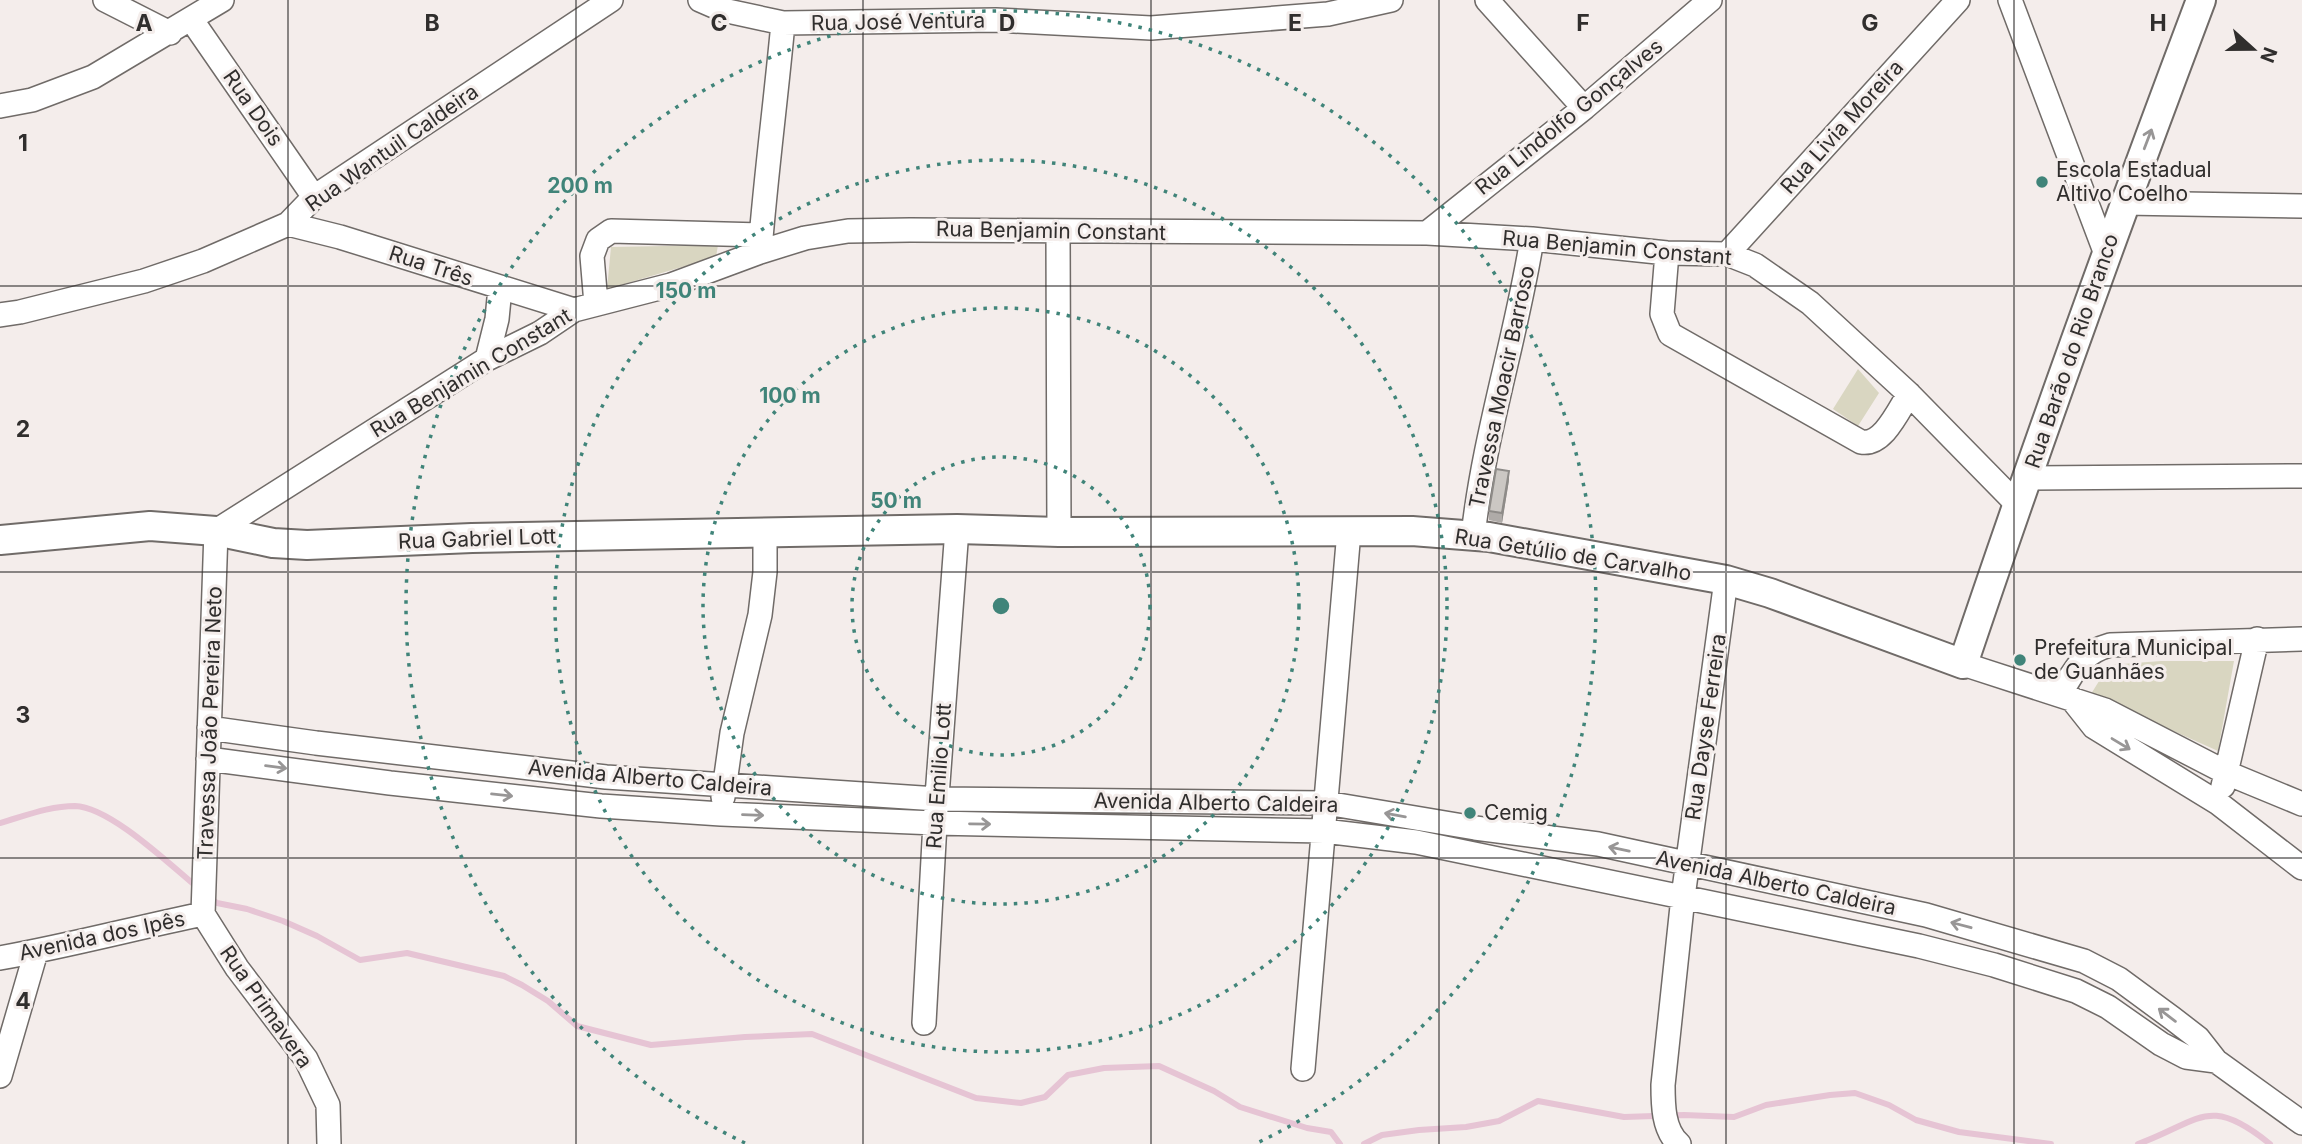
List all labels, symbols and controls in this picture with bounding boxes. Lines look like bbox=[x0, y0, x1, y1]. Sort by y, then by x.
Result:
street label: Rua José Ventura bbox=[811, 7, 985, 36]
text: A bbox=[135, 9, 153, 37]
text: B bbox=[424, 9, 440, 37]
text: C bbox=[710, 9, 728, 37]
text: D bbox=[999, 9, 1015, 37]
text: E bbox=[1288, 9, 1302, 37]
text: F bbox=[1576, 9, 1590, 37]
text: G bbox=[1861, 9, 1879, 37]
text: H bbox=[2149, 9, 2167, 37]
north arrow bbox=[2218, 14, 2288, 84]
street label: Rua Lindolfo Gonçalves bbox=[1470, 33, 1667, 200]
text: N bbox=[2255, 44, 2282, 66]
street label: Rua Livia Moreira bbox=[1775, 55, 1908, 199]
street label: Rua Dois bbox=[218, 65, 289, 151]
street label: Rua Wantuil Caldeira bbox=[301, 79, 483, 217]
text: 1 bbox=[18, 129, 28, 157]
one-way arrow bbox=[2143, 129, 2156, 151]
place label: Escola Estadual Altivo Coelho bbox=[2056, 157, 2212, 206]
text: 200 m bbox=[547, 173, 613, 198]
marker: Escola Estadual Altivo Coelho bbox=[2034, 174, 2050, 190]
street label: Rua Benjamin Constant bbox=[936, 216, 1166, 245]
street label: Rua Benjamin Constant bbox=[1501, 225, 1733, 270]
street label: Rua Barão do Rio Branco bbox=[2020, 230, 2123, 471]
street label: Rua Três bbox=[386, 240, 476, 291]
street label: Travessa Moacir Barroso bbox=[1464, 263, 1539, 510]
text: 150 m bbox=[656, 278, 716, 303]
street label: Rua Benjamin Constant bbox=[366, 303, 576, 443]
text: 100 m bbox=[759, 383, 821, 408]
text: 2 bbox=[16, 415, 30, 443]
text: 50 m bbox=[870, 488, 922, 513]
street label: Rua Gabriel Lott bbox=[397, 523, 557, 554]
street label: Rua Getúlio de Carvalho bbox=[1453, 523, 1693, 586]
street label: Travessa João Pereira Neto bbox=[192, 586, 227, 860]
centre of rings bbox=[989, 594, 1013, 618]
street label: Rua Dayse Ferreira bbox=[1680, 632, 1731, 822]
place label: Prefeitura Municipal de Guanhães bbox=[2034, 635, 2233, 684]
marker: Prefeitura Municipal de Guanhães bbox=[2012, 652, 2028, 668]
text: 3 bbox=[16, 701, 30, 729]
street label: Rua Emilio Lott bbox=[921, 702, 956, 850]
one-way arrow bbox=[2110, 737, 2130, 751]
street label: Avenida Alberto Caldeira bbox=[527, 754, 773, 801]
one-way arrow bbox=[264, 761, 287, 774]
street label: Avenida Alberto Caldeira bbox=[1093, 788, 1339, 817]
one-way arrow bbox=[490, 789, 513, 802]
place label: Cemig bbox=[1484, 800, 1548, 825]
marker: Cemig bbox=[1462, 805, 1478, 821]
one-way arrow bbox=[1384, 807, 1406, 821]
one-way arrow bbox=[741, 809, 764, 822]
one-way arrow bbox=[968, 817, 991, 831]
one-way arrow bbox=[1608, 841, 1631, 855]
street label: Avenida Alberto Caldeira bbox=[1654, 845, 1898, 920]
street label: Avenida dos Ipês bbox=[17, 906, 187, 965]
one-way arrow bbox=[1950, 918, 1973, 931]
street label: Rua Primavera bbox=[215, 941, 318, 1073]
text: 4 bbox=[15, 987, 31, 1015]
one-way arrow bbox=[2158, 1007, 2177, 1022]

